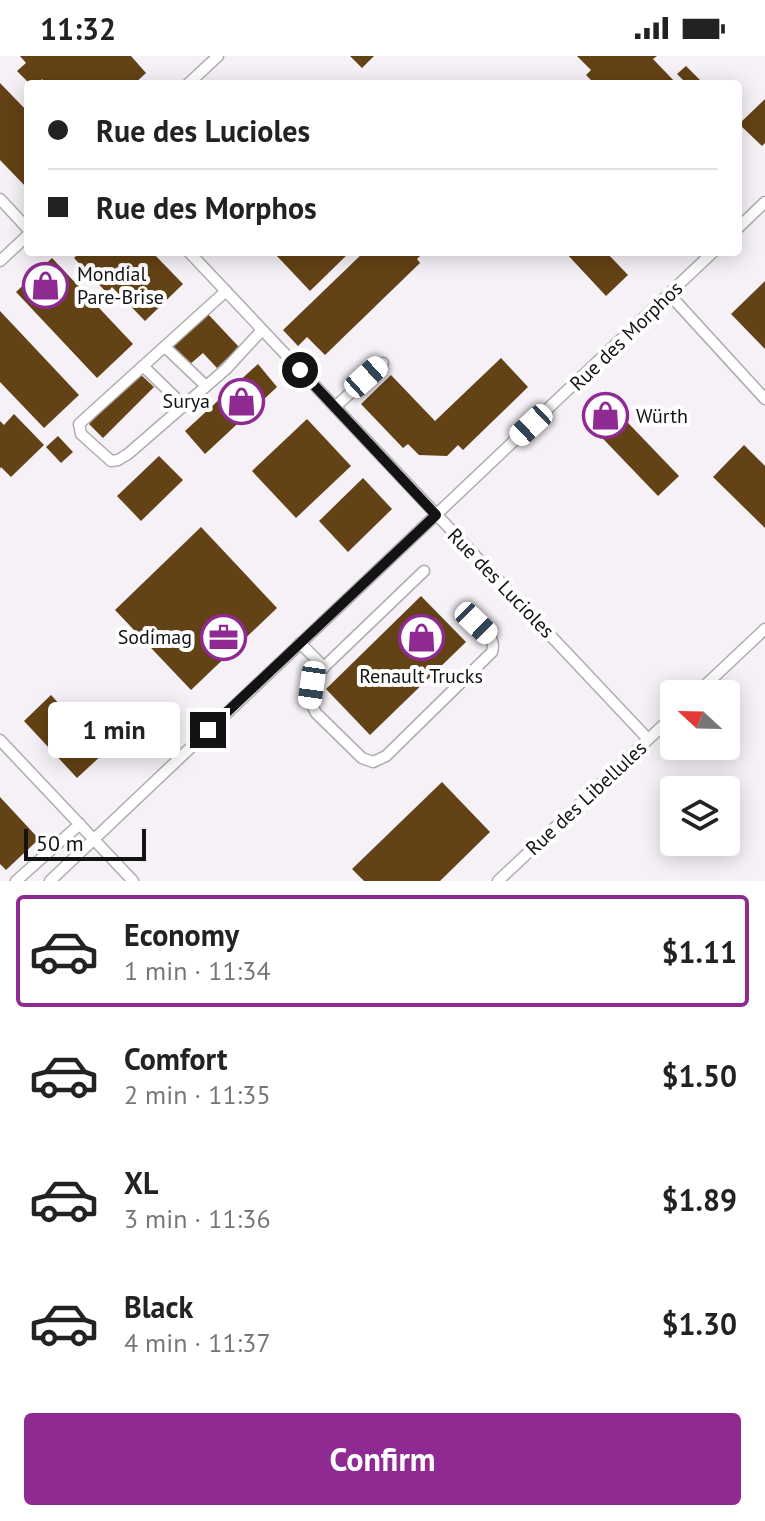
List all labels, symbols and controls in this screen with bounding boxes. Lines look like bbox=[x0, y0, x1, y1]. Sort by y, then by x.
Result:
text: 11:32 bbox=[40, 9, 116, 48]
text: Rue des Lucioles bbox=[96, 111, 310, 150]
text: Rue des Morphos bbox=[96, 188, 317, 227]
place label: Mondial Pare-Brise bbox=[77, 261, 164, 310]
shop icon: Mondial Pare-Brise bbox=[22, 262, 70, 310]
street label: Rue des Morphos bbox=[564, 276, 688, 396]
route start bbox=[282, 352, 318, 388]
car bbox=[340, 352, 392, 402]
shop icon: Surya bbox=[217, 377, 265, 425]
place label: Surya bbox=[163, 388, 210, 414]
shop icon: Würth bbox=[581, 392, 629, 440]
car bbox=[505, 400, 557, 450]
place label: Würth bbox=[636, 403, 688, 429]
street label: Rue des Lucioles bbox=[442, 523, 560, 643]
car bbox=[450, 598, 502, 648]
office icon: Sodimag bbox=[199, 613, 247, 661]
shop icon: Renault Trucks bbox=[397, 613, 445, 661]
place label: Sodimag bbox=[118, 624, 192, 650]
car bbox=[297, 660, 327, 710]
place label: Renault Trucks bbox=[359, 663, 483, 689]
north arrow bbox=[660, 680, 740, 760]
map controls bbox=[660, 680, 740, 856]
callout: 1 min bbox=[48, 702, 180, 758]
route end bbox=[190, 712, 226, 748]
text: 1 min bbox=[82, 713, 146, 746]
street label: Rue des Libellules bbox=[520, 735, 652, 861]
button: layers bbox=[660, 776, 740, 856]
scale bar bbox=[24, 825, 146, 861]
text: 50 m bbox=[36, 829, 84, 857]
icon: car bbox=[28, 915, 100, 987]
text: Economy bbox=[124, 915, 239, 954]
text: $1.11 bbox=[662, 932, 737, 971]
text: 1 min · 11:34 bbox=[124, 954, 271, 987]
icon: car bbox=[28, 1039, 100, 1111]
text: Comfort bbox=[124, 1039, 227, 1078]
text: $1.50 bbox=[662, 1056, 737, 1095]
text: 2 min · 11:35 bbox=[124, 1078, 271, 1111]
icon: car bbox=[28, 1163, 100, 1235]
text: XL bbox=[124, 1163, 158, 1202]
text: $1.89 bbox=[662, 1180, 737, 1219]
text: 3 min · 11:36 bbox=[124, 1202, 271, 1235]
icon: car bbox=[28, 1287, 100, 1359]
text: Black bbox=[124, 1287, 193, 1326]
text: $1.30 bbox=[662, 1304, 737, 1343]
text: 4 min · 11:37 bbox=[124, 1326, 271, 1359]
button: Confirm bbox=[24, 1413, 741, 1505]

